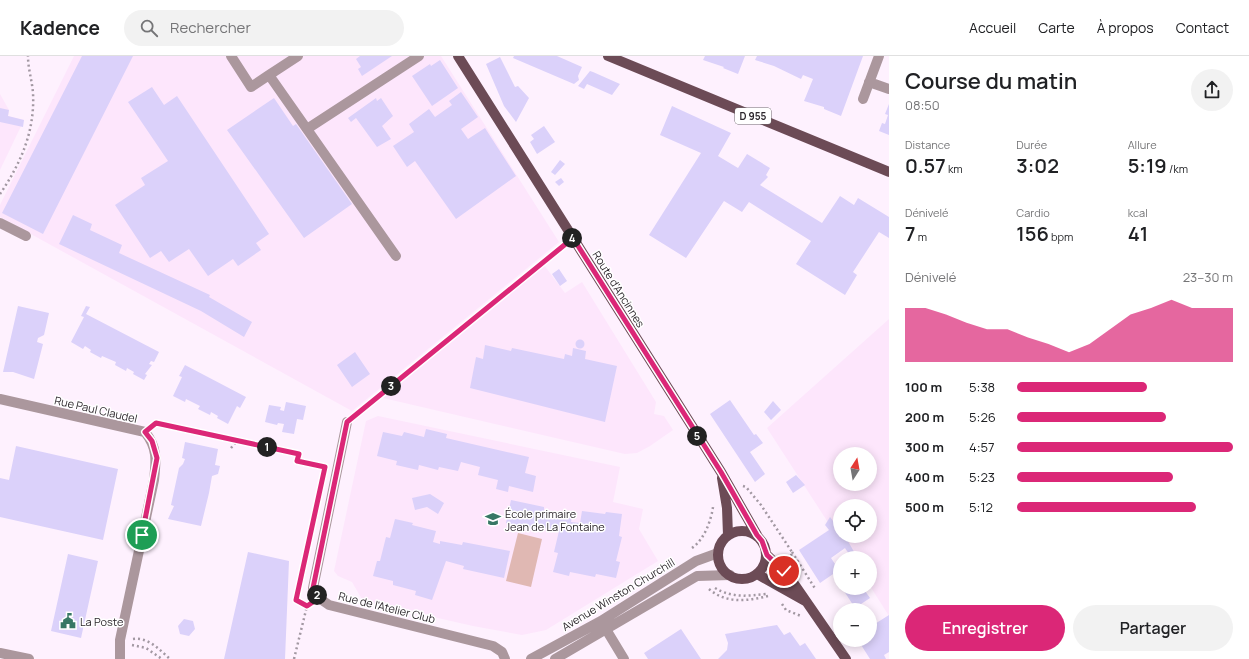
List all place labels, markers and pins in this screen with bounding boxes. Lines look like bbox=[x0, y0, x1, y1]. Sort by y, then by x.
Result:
pin: 4 bbox=[562, 228, 582, 248]
pin: 3 bbox=[381, 376, 401, 396]
pin: 5 bbox=[687, 426, 707, 446]
pin: 1 bbox=[257, 437, 277, 457]
place label: École primaire Jean de La Fontaine bbox=[505, 506, 605, 534]
school or university icon: École primaire Jean de La Fontaine bbox=[484, 510, 502, 528]
pin bbox=[125, 518, 159, 552]
pin bbox=[767, 554, 801, 588]
pin: 2 bbox=[307, 585, 327, 605]
public building icon: La Poste bbox=[59, 612, 77, 630]
place label: La Poste bbox=[80, 614, 124, 629]

